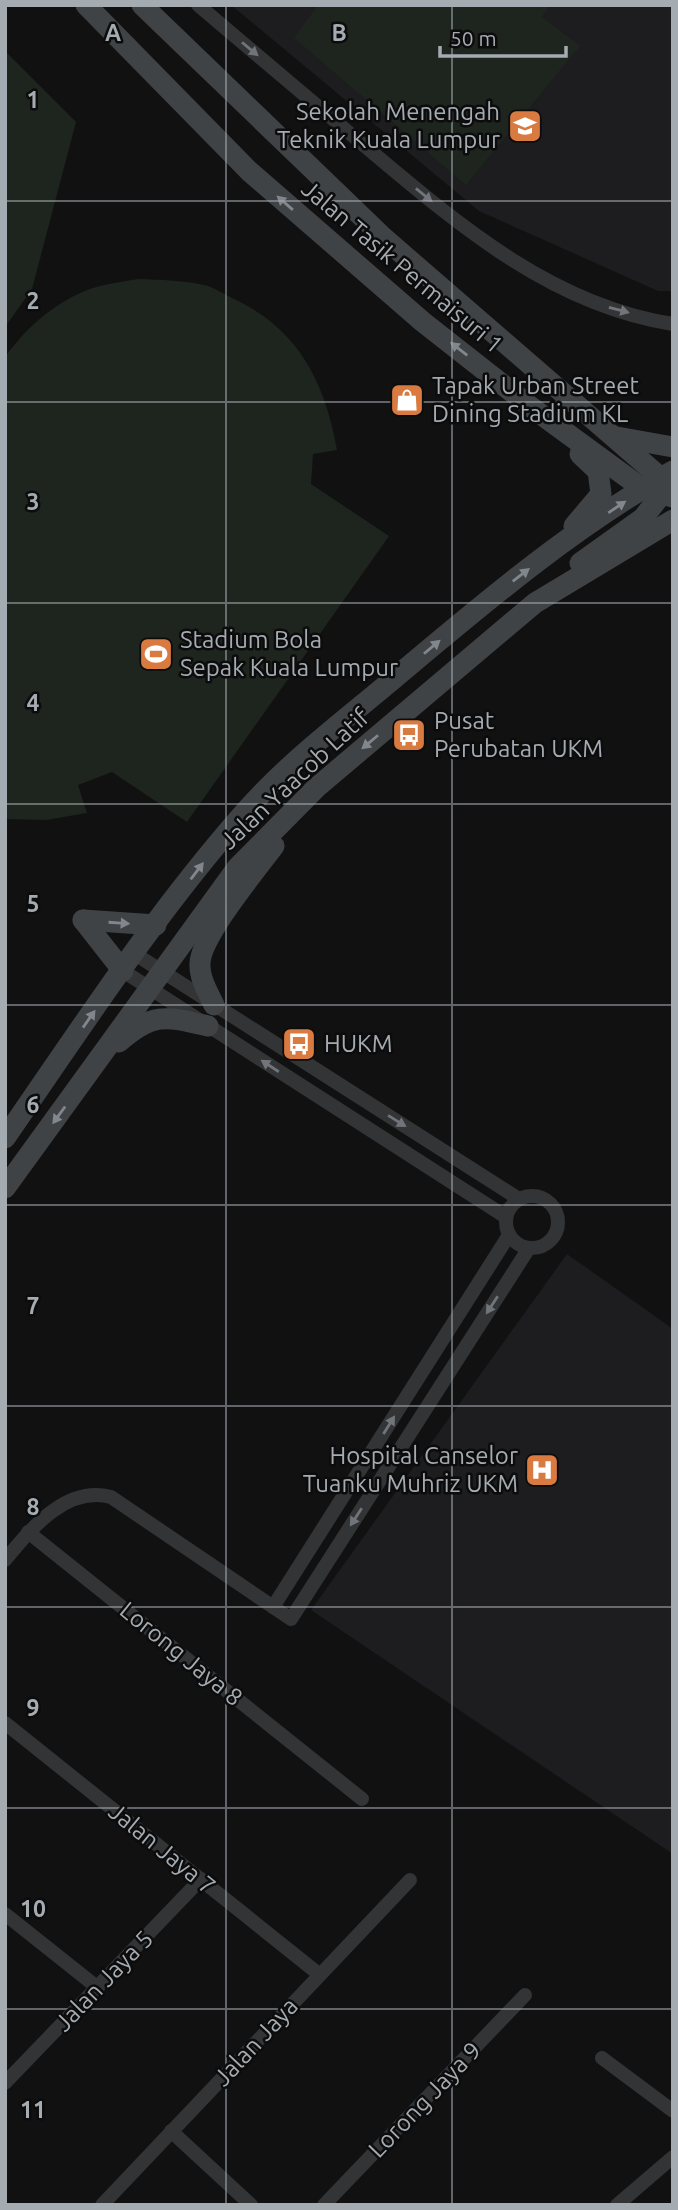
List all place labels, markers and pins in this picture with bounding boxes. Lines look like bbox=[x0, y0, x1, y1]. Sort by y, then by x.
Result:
place label: Sekolah Menengah Teknik Kuala Lumpur bbox=[277, 98, 500, 153]
school or university icon: Sekolah Menengah Teknik Kuala Lumpur bbox=[506, 107, 544, 145]
place label: Tapak Urban Street Dining Stadium KL bbox=[432, 372, 639, 427]
shop icon: Tapak Urban Street Dining Stadium KL bbox=[388, 381, 426, 419]
place label: Stadium Bola Sepak Kuala Lumpur bbox=[180, 626, 398, 681]
sports icon: Stadium Bola Sepak Kuala Lumpur bbox=[137, 635, 175, 673]
place label: Pusat Perubatan UKM bbox=[434, 707, 603, 762]
bus stop icon: Pusat Perubatan UKM bbox=[390, 716, 428, 754]
bus stop icon: HUKM bbox=[280, 1025, 318, 1063]
place label: HUKM bbox=[324, 1030, 393, 1057]
place label: Hospital Canselor Tuanku Muhriz UKM bbox=[303, 1442, 518, 1497]
hospital icon: Hospital Canselor Tuanku Muhriz UKM bbox=[523, 1451, 561, 1489]

